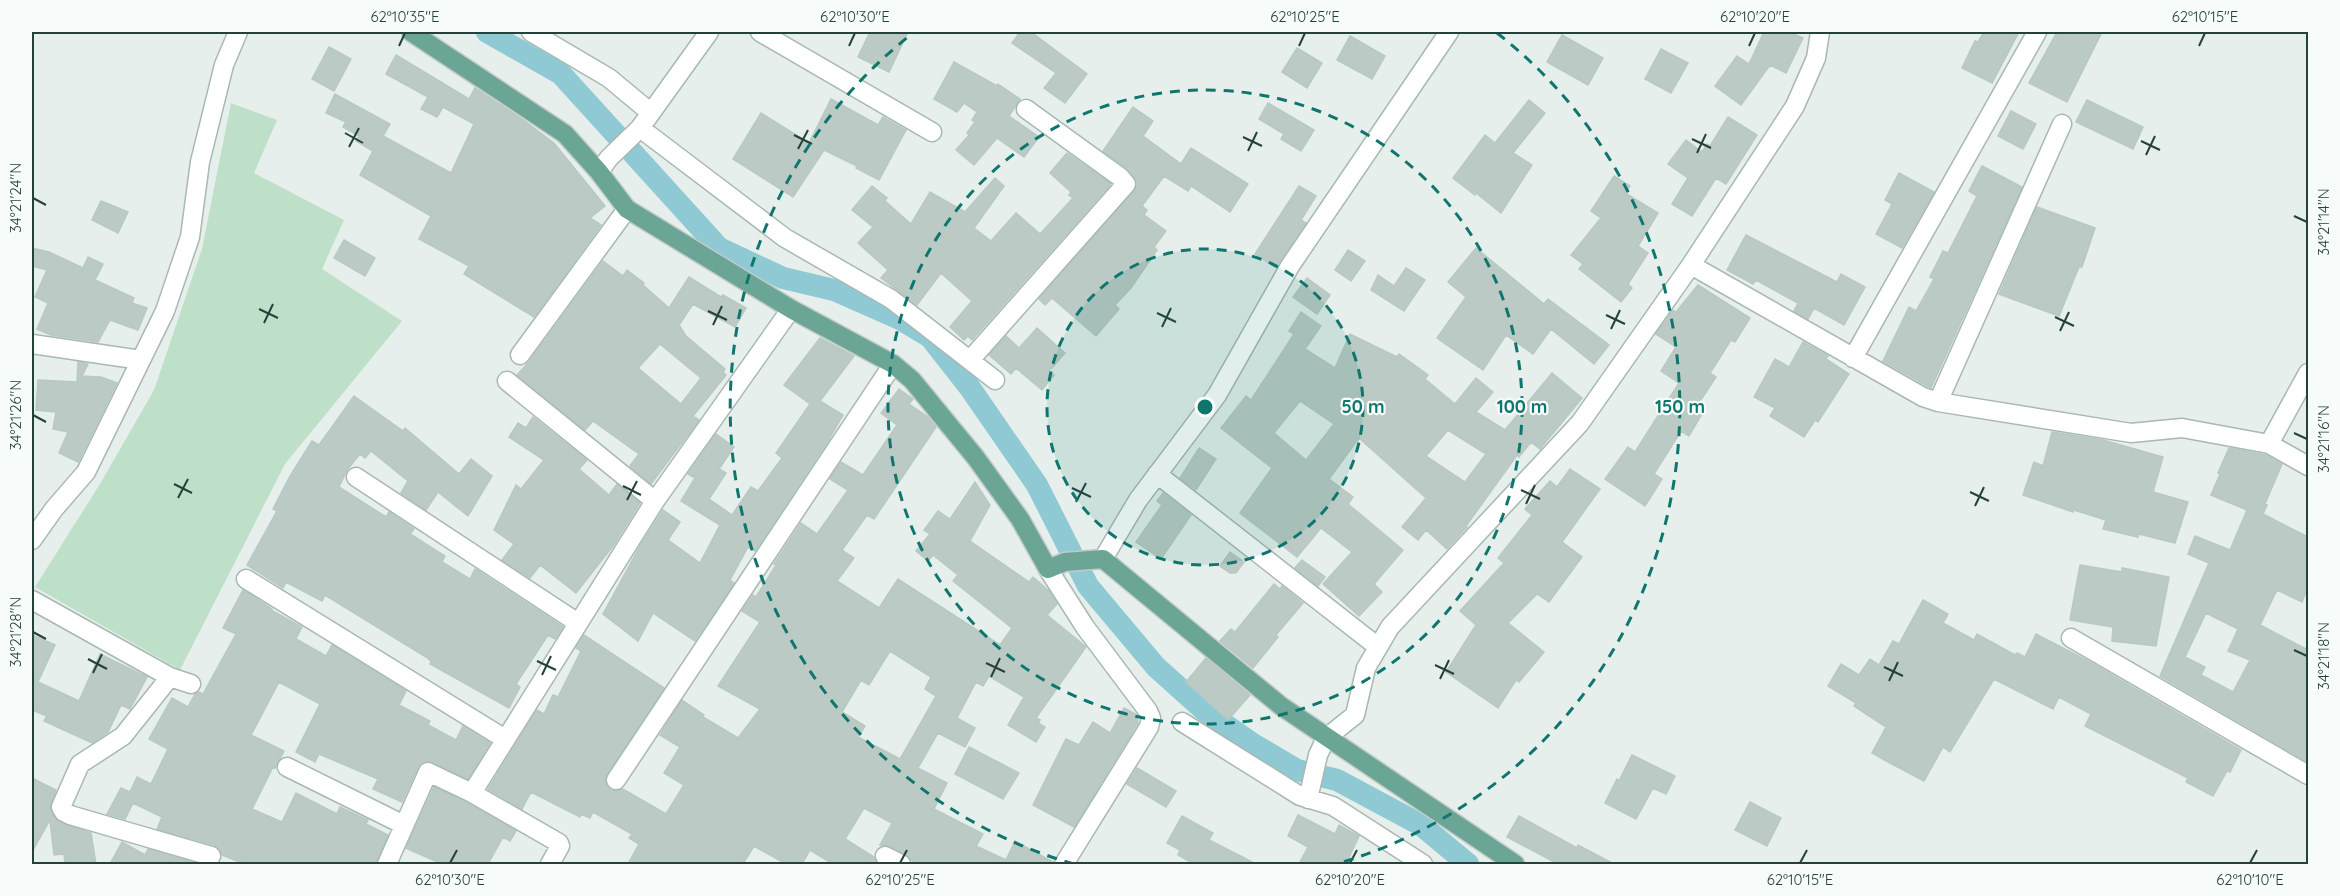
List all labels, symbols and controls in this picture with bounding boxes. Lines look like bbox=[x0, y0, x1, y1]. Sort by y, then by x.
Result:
text: 62°10'35"E bbox=[370, 7, 440, 26]
text: 62°10'30"E bbox=[820, 7, 890, 26]
text: 62°10'25"E bbox=[1270, 7, 1340, 26]
text: 62°10'20"E bbox=[1720, 7, 1790, 26]
text: 62°10'15"E bbox=[2172, 7, 2238, 26]
text: 34°21'24"N bbox=[6, 163, 25, 233]
text: 34°21'14"N bbox=[2314, 188, 2333, 256]
text: 34°21'26"N bbox=[6, 380, 25, 450]
text: 50 m bbox=[1341, 395, 1385, 418]
text: 100 m bbox=[1497, 395, 1547, 418]
text: 150 m bbox=[1655, 395, 1705, 418]
centre of rings bbox=[1195, 397, 1215, 417]
text: 34°21'16"N bbox=[2314, 405, 2333, 473]
text: 34°21'28"N bbox=[6, 597, 25, 667]
text: 34°21'18"N bbox=[2314, 622, 2333, 690]
text: 62°10'30"E bbox=[415, 870, 485, 889]
text: 62°10'25"E bbox=[865, 870, 935, 889]
text: 62°10'20"E bbox=[1315, 870, 1385, 889]
text: 62°10'15"E bbox=[1767, 870, 1833, 889]
text: 62°10'10"E bbox=[2216, 870, 2284, 889]

